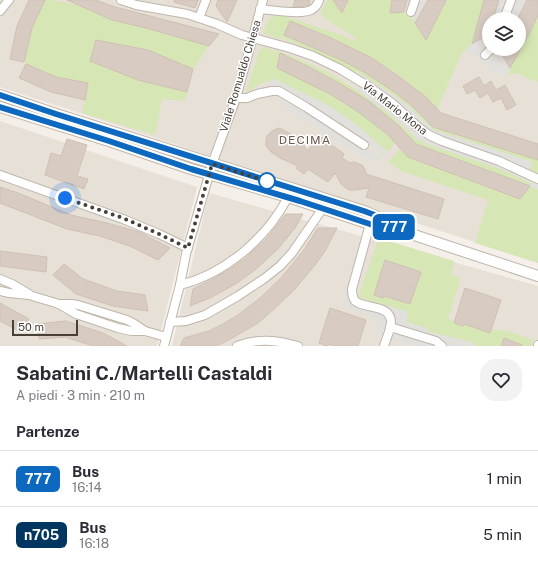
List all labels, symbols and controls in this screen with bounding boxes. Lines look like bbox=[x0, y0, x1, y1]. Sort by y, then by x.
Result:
map controls bbox=[482, 12, 526, 56]
button: layers bbox=[482, 12, 526, 56]
street label: Viale Romualdo Chiesa bbox=[217, 19, 263, 133]
street label: Via Mario Mona bbox=[360, 79, 430, 137]
district label: DECIMA bbox=[279, 133, 331, 147]
unlabelled marker bbox=[258, 172, 276, 190]
your location bbox=[55, 188, 75, 208]
line badge: 777 bbox=[371, 214, 417, 240]
text: 777 bbox=[381, 219, 407, 235]
scale bar bbox=[12, 318, 78, 337]
text: 50 m bbox=[18, 321, 44, 333]
button: heart bbox=[480, 359, 522, 401]
text: Sabatini C./Martelli Castaldi bbox=[16, 362, 272, 384]
text: A piedi · 3 min · 210 m bbox=[16, 388, 145, 403]
text: Partenze bbox=[16, 423, 80, 440]
text: Bus bbox=[72, 463, 99, 480]
text: 1 min bbox=[487, 470, 522, 487]
text: 777 bbox=[25, 471, 51, 487]
text: 16:14 bbox=[72, 480, 102, 495]
text: Bus bbox=[79, 519, 106, 536]
text: 5 min bbox=[483, 526, 522, 543]
text: n705 bbox=[24, 527, 59, 543]
text: 16:18 bbox=[79, 536, 109, 551]

